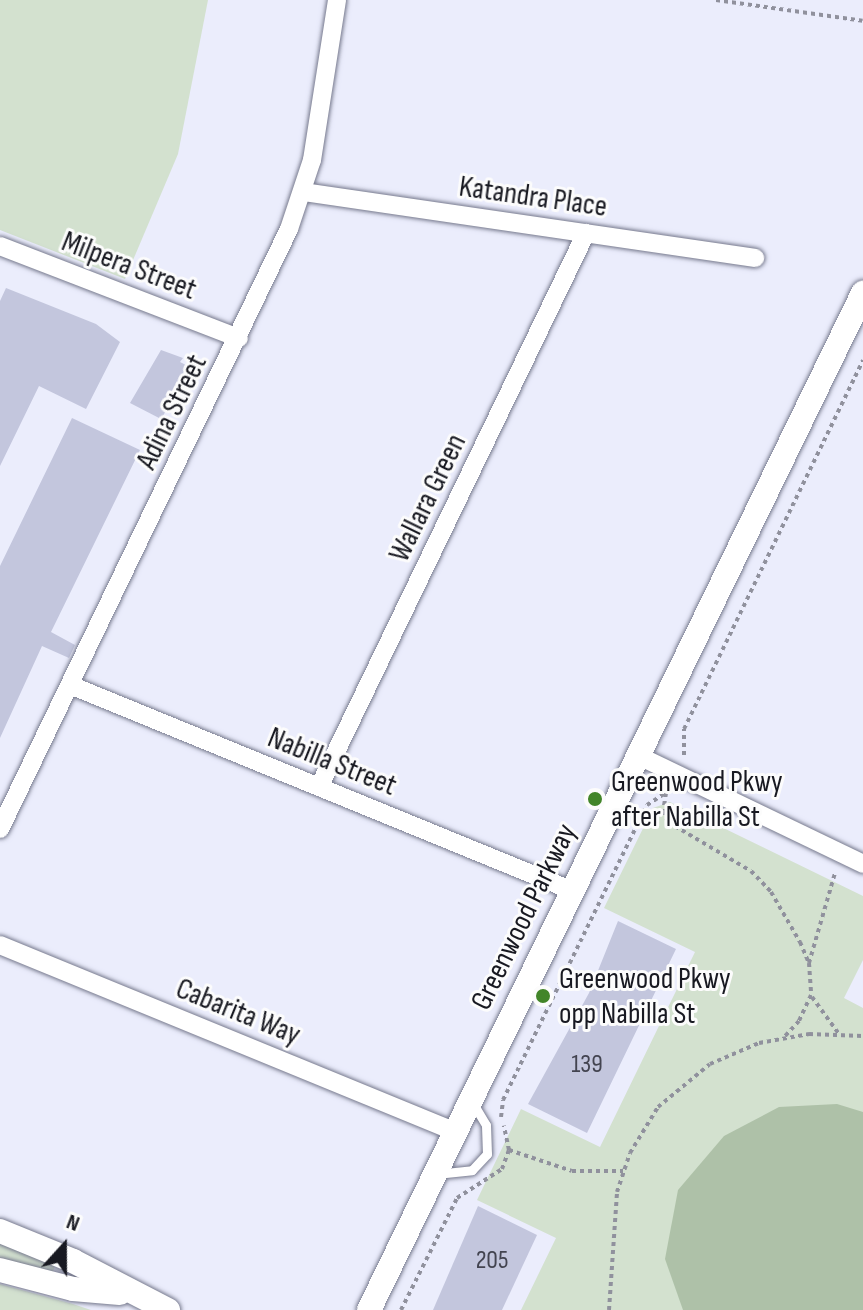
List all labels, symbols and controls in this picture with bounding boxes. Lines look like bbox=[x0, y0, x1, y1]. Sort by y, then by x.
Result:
street label: Katandra Place bbox=[457, 169, 609, 225]
street label: Milpera Street bbox=[57, 224, 201, 308]
street label: Adina Street bbox=[129, 349, 215, 475]
street label: Wallara Green bbox=[382, 428, 474, 568]
street label: Nabilla Street bbox=[262, 720, 402, 804]
place label: Greenwood Pkwy after Nabilla St bbox=[611, 764, 783, 834]
marker: Greenwood Pkwy after Nabilla St bbox=[586, 790, 604, 808]
street label: Greenwood Parkway bbox=[463, 818, 585, 1016]
place label: Greenwood Pkwy opp Nabilla St bbox=[559, 961, 731, 1032]
street label: Cabarita Way bbox=[171, 971, 305, 1053]
marker: Greenwood Pkwy opp Nabilla St bbox=[534, 987, 552, 1005]
house number: 139 bbox=[571, 1049, 603, 1081]
north arrow bbox=[24, 1206, 104, 1286]
text: N bbox=[62, 1208, 83, 1238]
house number: 205 bbox=[476, 1245, 508, 1277]

